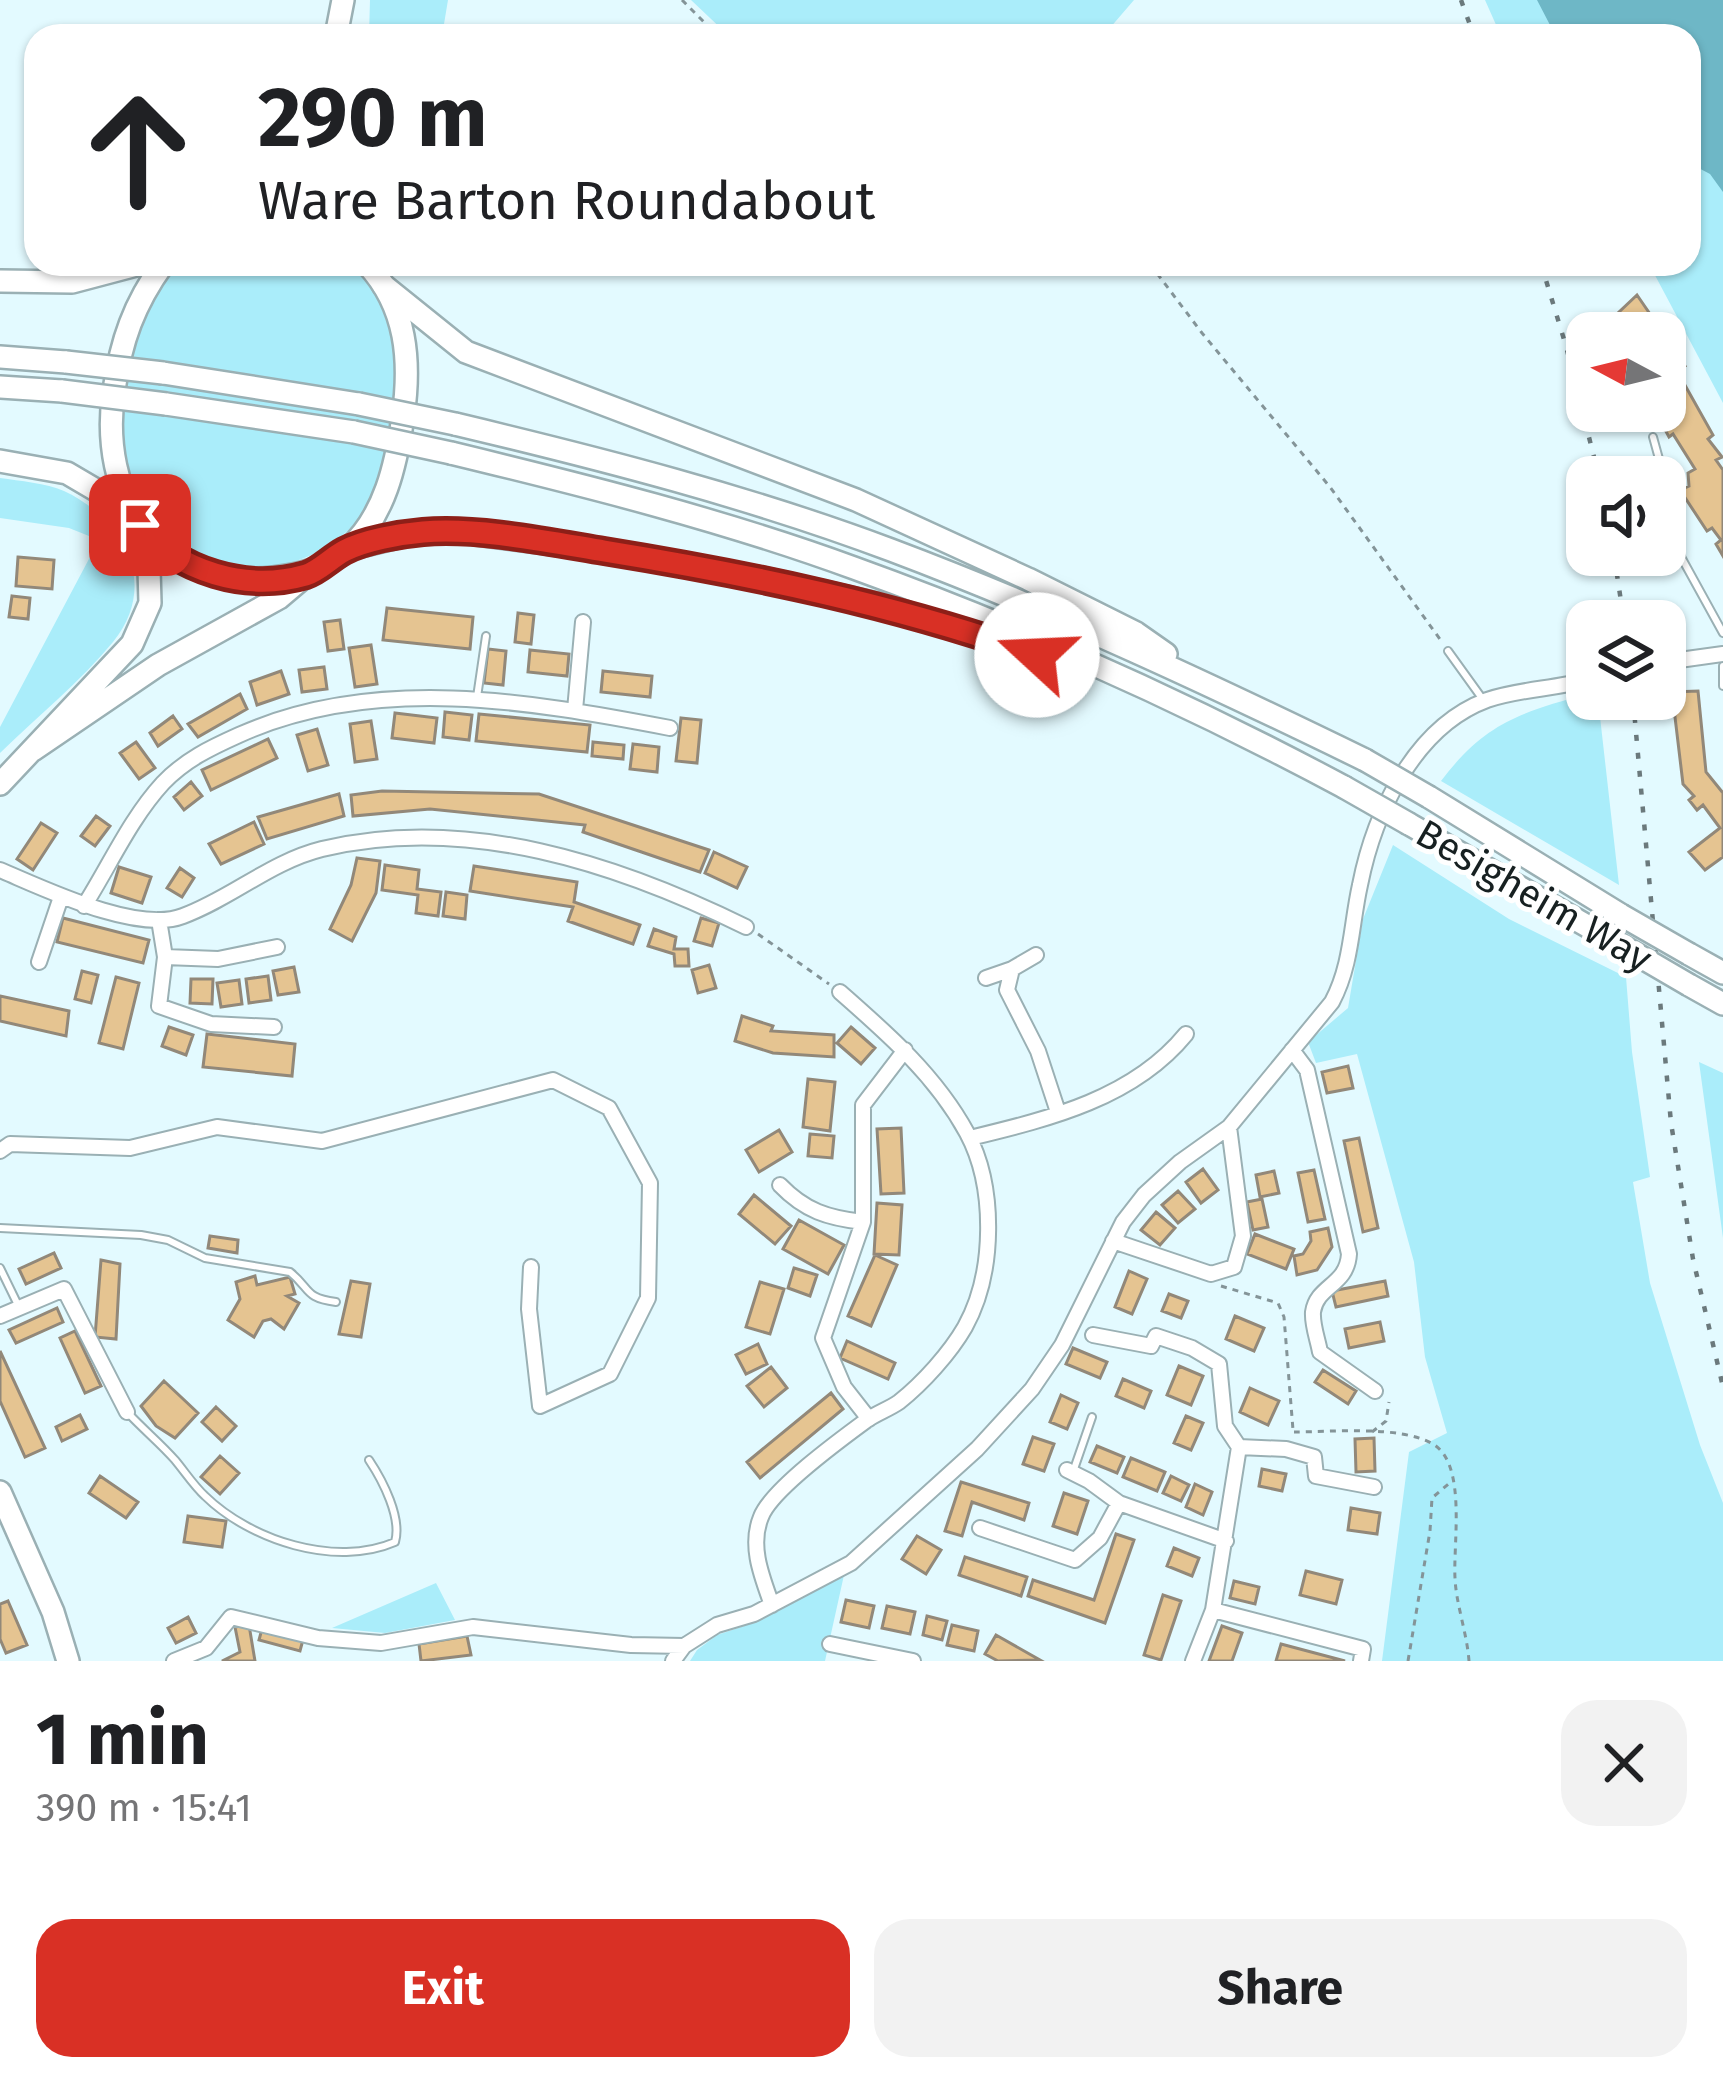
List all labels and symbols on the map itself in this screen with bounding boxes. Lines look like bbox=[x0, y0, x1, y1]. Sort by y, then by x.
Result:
north arrow bbox=[1566, 312, 1686, 432]
pin bbox=[89, 474, 191, 576]
position arrow bbox=[974, 592, 1100, 718]
street label: Besigheim Way bbox=[1408, 810, 1660, 982]

